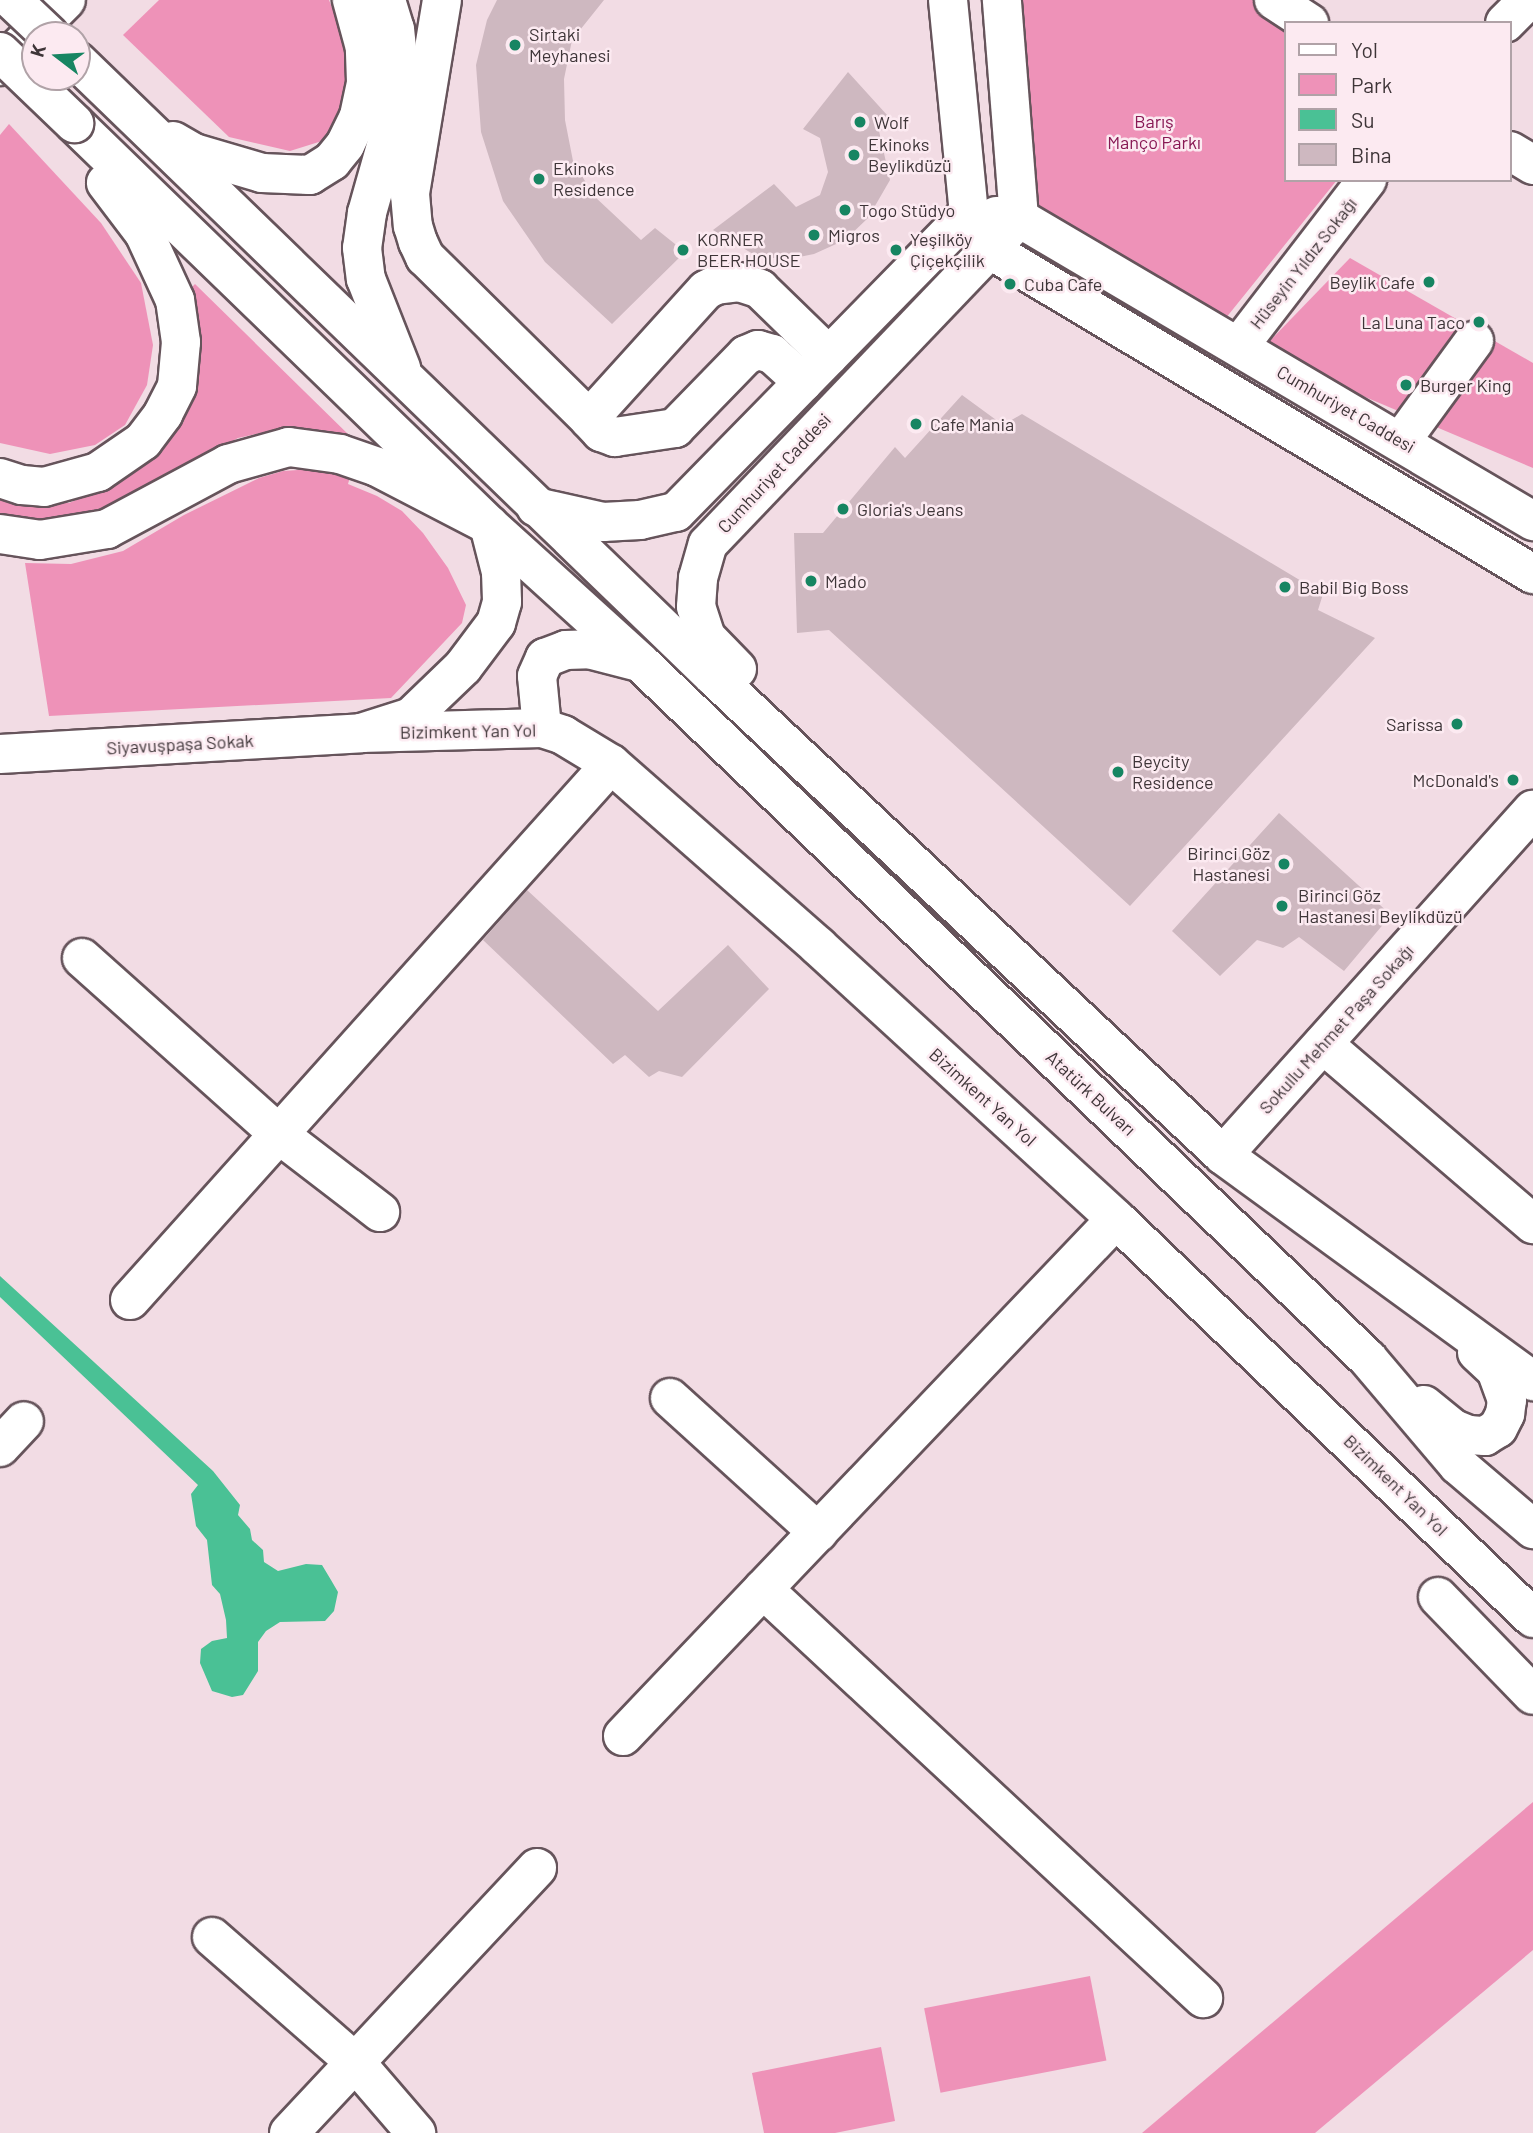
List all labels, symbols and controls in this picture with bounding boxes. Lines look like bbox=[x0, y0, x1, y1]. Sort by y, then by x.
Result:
north arrow bbox=[21, 21, 91, 91]
legend bbox=[1284, 21, 1512, 182]
place label: Sirtaki Meyhanesi bbox=[529, 24, 611, 66]
marker: Sirtaki Meyhanesi bbox=[507, 37, 523, 53]
text: Yol bbox=[1351, 37, 1378, 62]
text: K bbox=[25, 41, 50, 59]
text: Park bbox=[1351, 72, 1392, 97]
text: Su bbox=[1351, 107, 1375, 132]
place label: Wolf bbox=[874, 111, 909, 133]
park label: Barış Manço Parkı bbox=[1107, 111, 1201, 154]
marker: Wolf bbox=[852, 114, 868, 130]
place label: Ekinoks Beylikdüzü bbox=[868, 134, 952, 176]
text: Bina bbox=[1351, 142, 1392, 167]
marker: Ekinoks Beylikdüzü bbox=[846, 147, 862, 163]
place label: Ekinoks Residence bbox=[553, 158, 635, 200]
marker: Ekinoks Residence bbox=[531, 171, 547, 187]
street label: Hüseyin Yıldız Sokağı bbox=[1245, 193, 1361, 333]
place label: Togo Stüdyo bbox=[859, 199, 955, 221]
marker: Togo Stüdyo bbox=[837, 202, 853, 218]
place label: Migros bbox=[828, 224, 880, 246]
marker: Migros bbox=[806, 227, 822, 243]
place label: KORNER BEER HOUSE bbox=[697, 229, 801, 272]
place label: Yeşilköy Çiçekçilik bbox=[910, 229, 985, 272]
marker: KORNER BEER HOUSE bbox=[675, 242, 691, 258]
marker: Yeşilköy Çiçekçilik bbox=[888, 242, 904, 258]
place label: Beylik Cafe bbox=[1330, 271, 1415, 293]
place label: Cuba Cafe bbox=[1024, 273, 1102, 295]
marker: Beylik Cafe bbox=[1421, 274, 1437, 290]
marker: Cuba Cafe bbox=[1002, 276, 1018, 292]
place label: La Luna Taco bbox=[1361, 311, 1465, 333]
marker: La Luna Taco bbox=[1471, 314, 1487, 330]
street label: Cumhuriyet Caddesi bbox=[1273, 361, 1419, 457]
place label: Burger King bbox=[1420, 374, 1511, 396]
marker: Burger King bbox=[1398, 377, 1414, 393]
street label: Cumhuriyet Caddesi bbox=[713, 409, 835, 537]
place label: Cafe Mania bbox=[930, 413, 1014, 435]
marker: Cafe Mania bbox=[908, 416, 924, 432]
place label: Gloria's Jeans bbox=[857, 498, 963, 520]
marker: Gloria's Jeans bbox=[835, 501, 851, 517]
place label: Mado bbox=[825, 570, 867, 592]
marker: Mado bbox=[803, 573, 819, 589]
place label: Babil Big Boss bbox=[1299, 576, 1409, 598]
marker: Babil Big Boss bbox=[1277, 579, 1293, 595]
place label: Sarissa bbox=[1386, 713, 1443, 735]
marker: Sarissa bbox=[1449, 716, 1465, 732]
street label: Bizimkent Yan Yol bbox=[400, 719, 536, 743]
street label: Siyavuşpaşa Sokak bbox=[106, 729, 254, 759]
place label: Beycity Residence bbox=[1132, 751, 1214, 794]
marker: Beycity Residence bbox=[1110, 764, 1126, 780]
place label: McDonald's bbox=[1412, 769, 1499, 791]
marker: McDonald's bbox=[1505, 772, 1521, 788]
place label: Birinci Göz Hastanesi bbox=[1187, 843, 1270, 886]
marker: Birinci Göz Hastanesi bbox=[1276, 856, 1292, 872]
place label: Birinci Göz Hastanesi Beylikdüzü bbox=[1298, 885, 1463, 928]
marker: Birinci Göz Hastanesi Beylikdüzü bbox=[1272, 896, 1292, 916]
street label: Sokullu Mehmet Paşa Sokağı bbox=[1254, 940, 1418, 1118]
street label: Bizimkent Yan Yol bbox=[925, 1043, 1041, 1151]
street label: Atatürk Bulvarı bbox=[1042, 1046, 1140, 1140]
street label: Bizimkent Yan Yol bbox=[1339, 1430, 1453, 1540]

